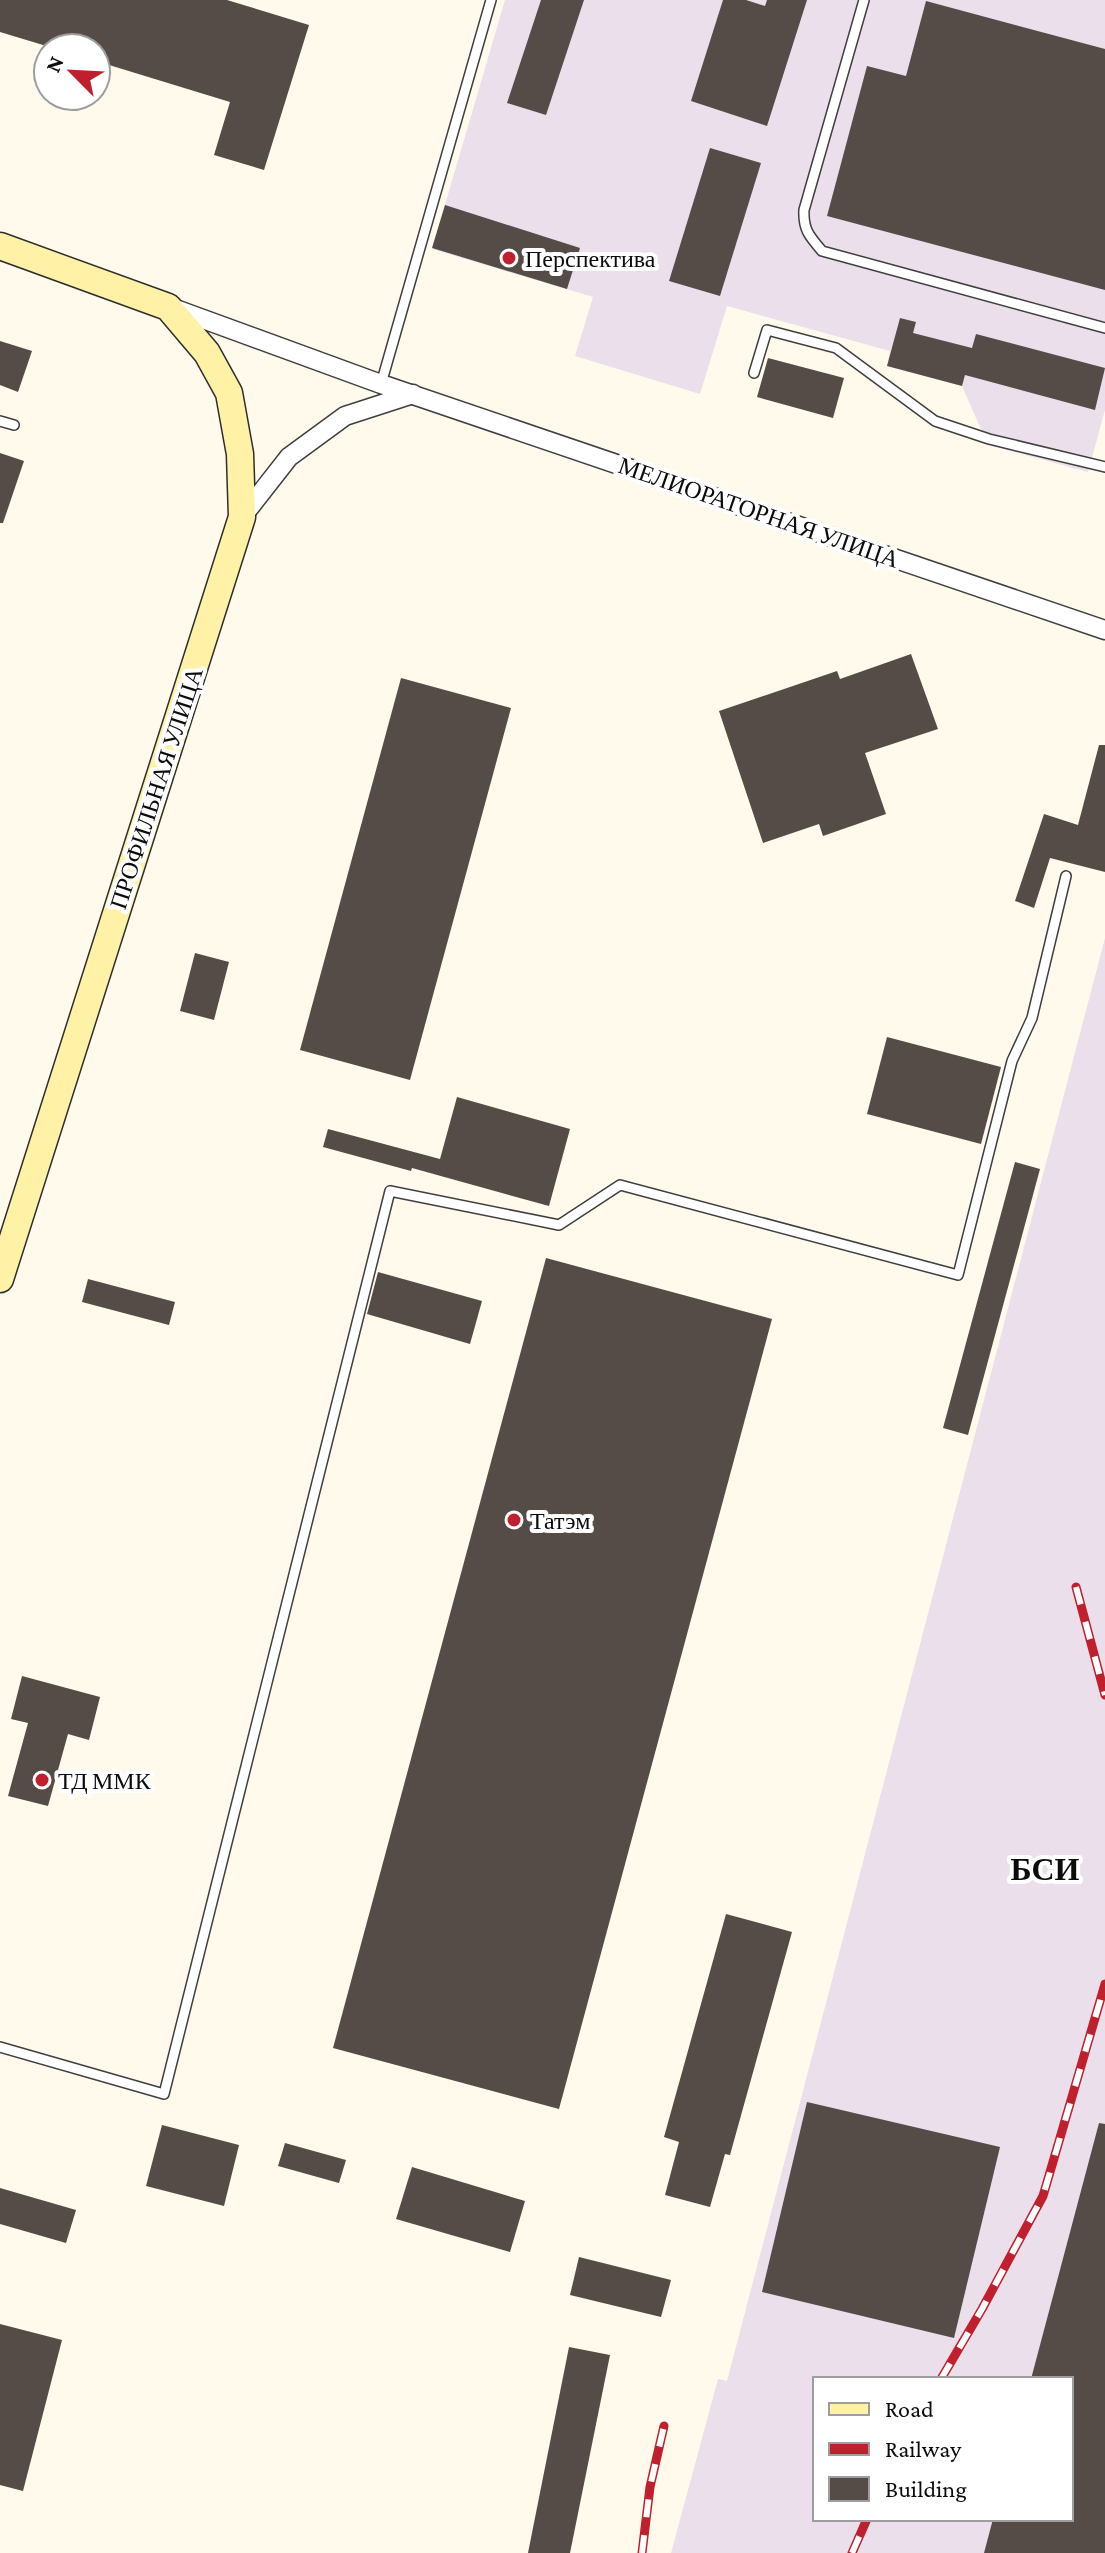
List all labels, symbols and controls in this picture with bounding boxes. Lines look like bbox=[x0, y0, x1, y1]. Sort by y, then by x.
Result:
north arrow bbox=[32, 32, 112, 112]
text: N bbox=[40, 52, 69, 76]
place label: Перспектива bbox=[525, 245, 656, 272]
marker: Перспектива bbox=[500, 249, 518, 267]
street label: МЕЛИОРАТОРНАЯ УЛИЦА bbox=[615, 451, 903, 573]
street label: ПРОФИЛЬНАЯ УЛИЦА bbox=[104, 663, 208, 912]
place label: Татэм bbox=[530, 1507, 590, 1534]
marker: Татэм bbox=[505, 1511, 523, 1529]
place label: ТД ММК bbox=[58, 1767, 152, 1794]
marker: ТД ММК bbox=[33, 1771, 51, 1789]
district label: БСИ bbox=[1011, 1851, 1080, 1887]
legend bbox=[813, 2377, 1073, 2521]
text: Road bbox=[885, 2395, 934, 2422]
text: Railway bbox=[885, 2435, 962, 2462]
text: Building bbox=[885, 2475, 967, 2502]

